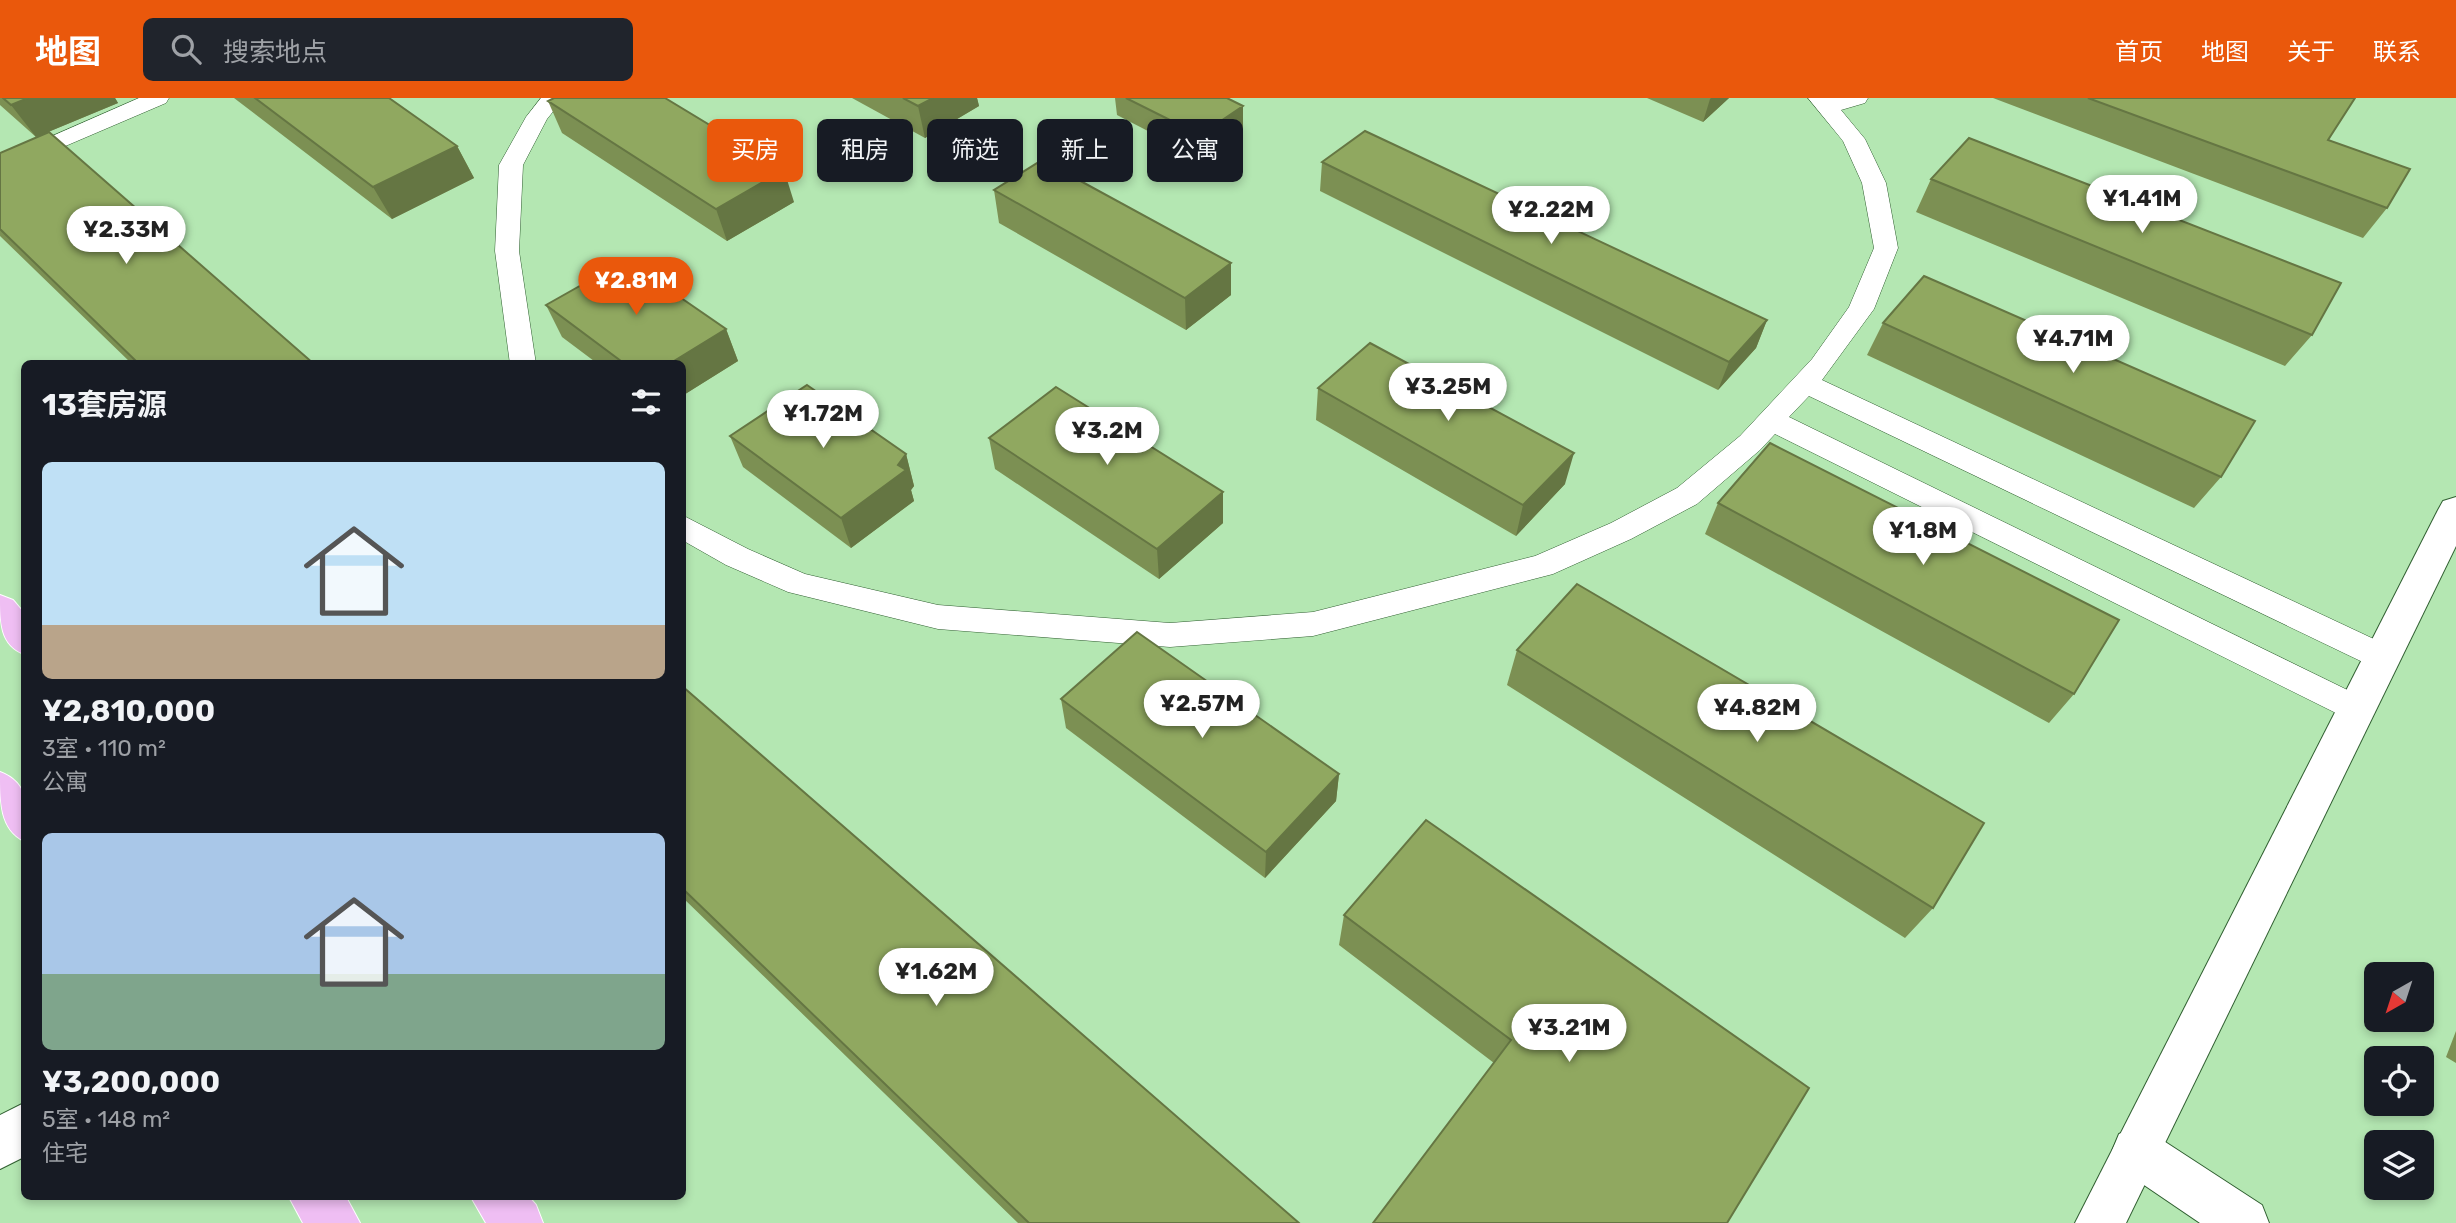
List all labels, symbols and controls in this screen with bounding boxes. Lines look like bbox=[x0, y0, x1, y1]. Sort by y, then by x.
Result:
search box bbox=[143, 18, 633, 81]
icon: search bbox=[167, 30, 205, 68]
text: 地图 bbox=[35, 32, 101, 71]
text: 搜索地点 bbox=[223, 37, 327, 68]
text: 首页 bbox=[2115, 38, 2163, 66]
text: 地图 bbox=[2201, 38, 2249, 66]
text: 关于 bbox=[2287, 38, 2335, 66]
text: 联系 bbox=[2373, 38, 2421, 66]
chip: 买房 bbox=[707, 119, 803, 182]
chip: 租房 bbox=[817, 119, 913, 182]
chip: 筛选 bbox=[927, 119, 1023, 182]
chip: 新上 bbox=[1037, 119, 1133, 182]
chip: 公寓 bbox=[1147, 119, 1243, 182]
pin: ¥1.41M bbox=[2085, 176, 2199, 235]
text: ¥1.41M bbox=[2102, 184, 2182, 212]
pin: ¥2.22M bbox=[1494, 186, 1608, 246]
text: ¥2.22M bbox=[1508, 195, 1594, 223]
pin: ¥2.33M bbox=[69, 206, 183, 266]
text: ¥2.33M bbox=[83, 215, 169, 243]
pin: ¥2.81M bbox=[579, 258, 693, 317]
text: ¥2.81M bbox=[594, 266, 678, 294]
pin: ¥4.71M bbox=[2016, 316, 2130, 375]
text: ¥4.71M bbox=[2033, 324, 2113, 352]
pin: ¥3.25M bbox=[1391, 364, 1505, 423]
text: ¥3.25M bbox=[1405, 372, 1491, 400]
icon: filters bbox=[627, 383, 665, 421]
text: 13套房源 bbox=[42, 387, 167, 423]
pin: ¥1.72M bbox=[766, 390, 880, 450]
text: ¥1.72M bbox=[783, 399, 863, 427]
pin: ¥3.2M bbox=[1058, 408, 1156, 467]
text: ¥3.2M bbox=[1071, 416, 1143, 444]
icon: home bbox=[291, 508, 417, 634]
pin: ¥1.8M bbox=[1874, 508, 1972, 567]
text: ¥1.8M bbox=[1889, 516, 1957, 544]
pin: ¥2.57M bbox=[1145, 680, 1259, 740]
pin: ¥4.82M bbox=[1700, 684, 1814, 744]
text: ¥2.57M bbox=[1160, 689, 1244, 717]
text: ¥2,810,000 bbox=[42, 693, 215, 729]
text: ¥4.82M bbox=[1713, 693, 1801, 721]
text: 3室 · 110 m² bbox=[42, 734, 166, 762]
text: 公寓 bbox=[42, 768, 88, 796]
icon: home bbox=[291, 879, 417, 1005]
pin: ¥1.62M bbox=[879, 948, 993, 1008]
text: ¥1.62M bbox=[895, 957, 977, 985]
north arrow bbox=[2364, 962, 2434, 1032]
map controls bbox=[2364, 962, 2434, 1200]
pin: ¥3.21M bbox=[1512, 1004, 1626, 1064]
text: ¥3.21M bbox=[1528, 1013, 1610, 1041]
button: locate bbox=[2364, 1046, 2434, 1116]
text: ¥3,200,000 bbox=[42, 1064, 220, 1100]
text: 5室 · 148 m² bbox=[42, 1105, 170, 1133]
button: layers bbox=[2364, 1130, 2434, 1200]
text: 住宅 bbox=[42, 1139, 88, 1167]

